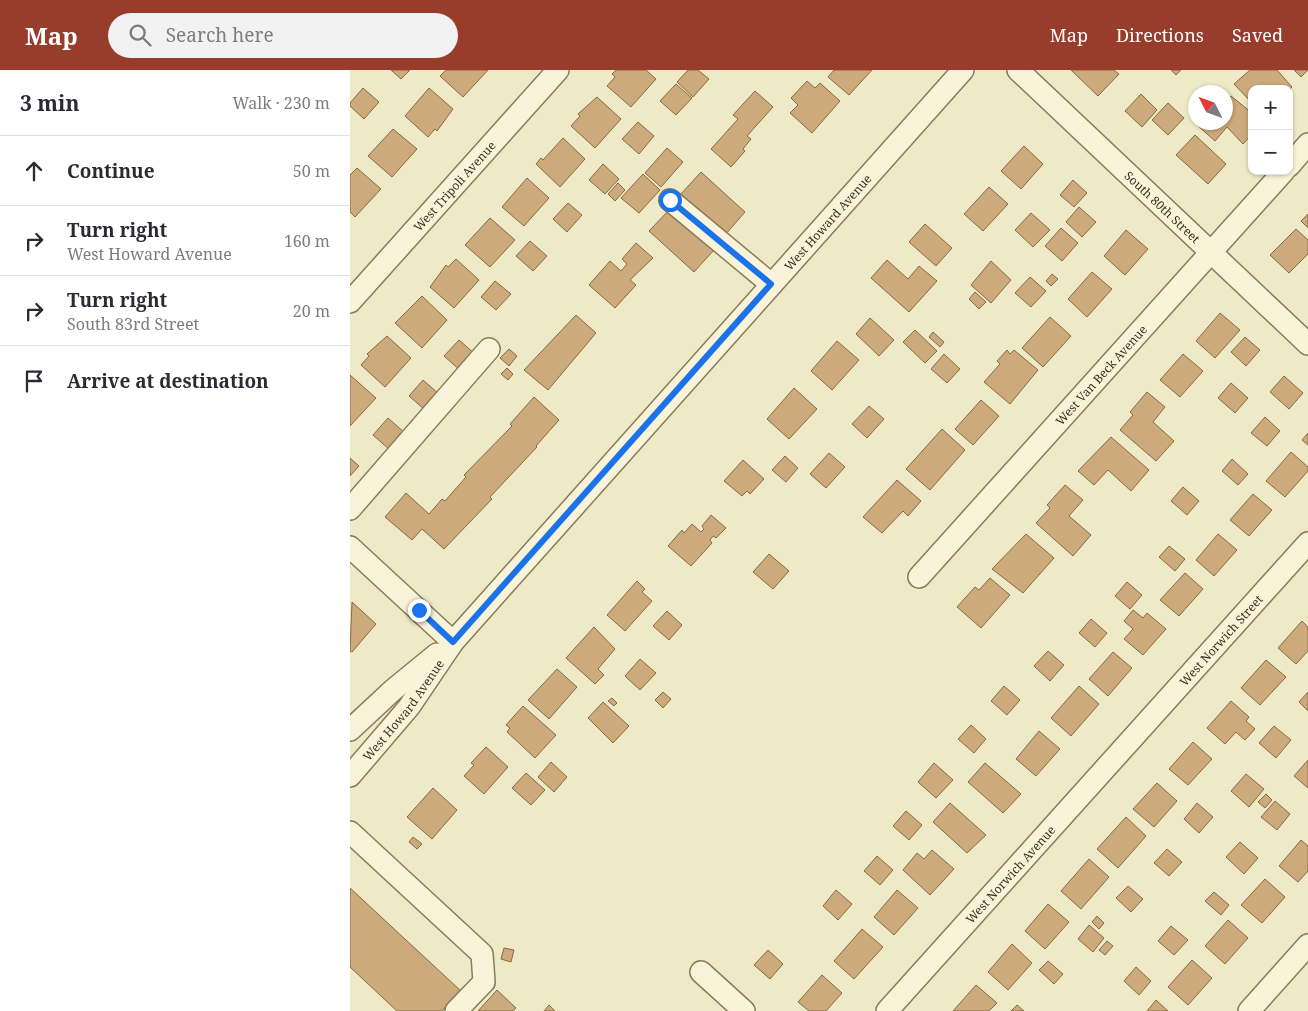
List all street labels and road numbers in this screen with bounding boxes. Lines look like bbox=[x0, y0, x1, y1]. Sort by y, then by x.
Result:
street label: West Tripoli Avenue bbox=[409, 137, 499, 235]
street label: South 80th Street bbox=[1121, 167, 1204, 246]
street label: West Howard Avenue bbox=[780, 170, 875, 274]
street label: West Van Beck Avenue bbox=[1051, 321, 1150, 429]
street label: West Norwich Street bbox=[1175, 591, 1266, 689]
street label: West Howard Avenue bbox=[359, 656, 447, 764]
street label: West Norwich Avenue bbox=[961, 821, 1059, 927]

